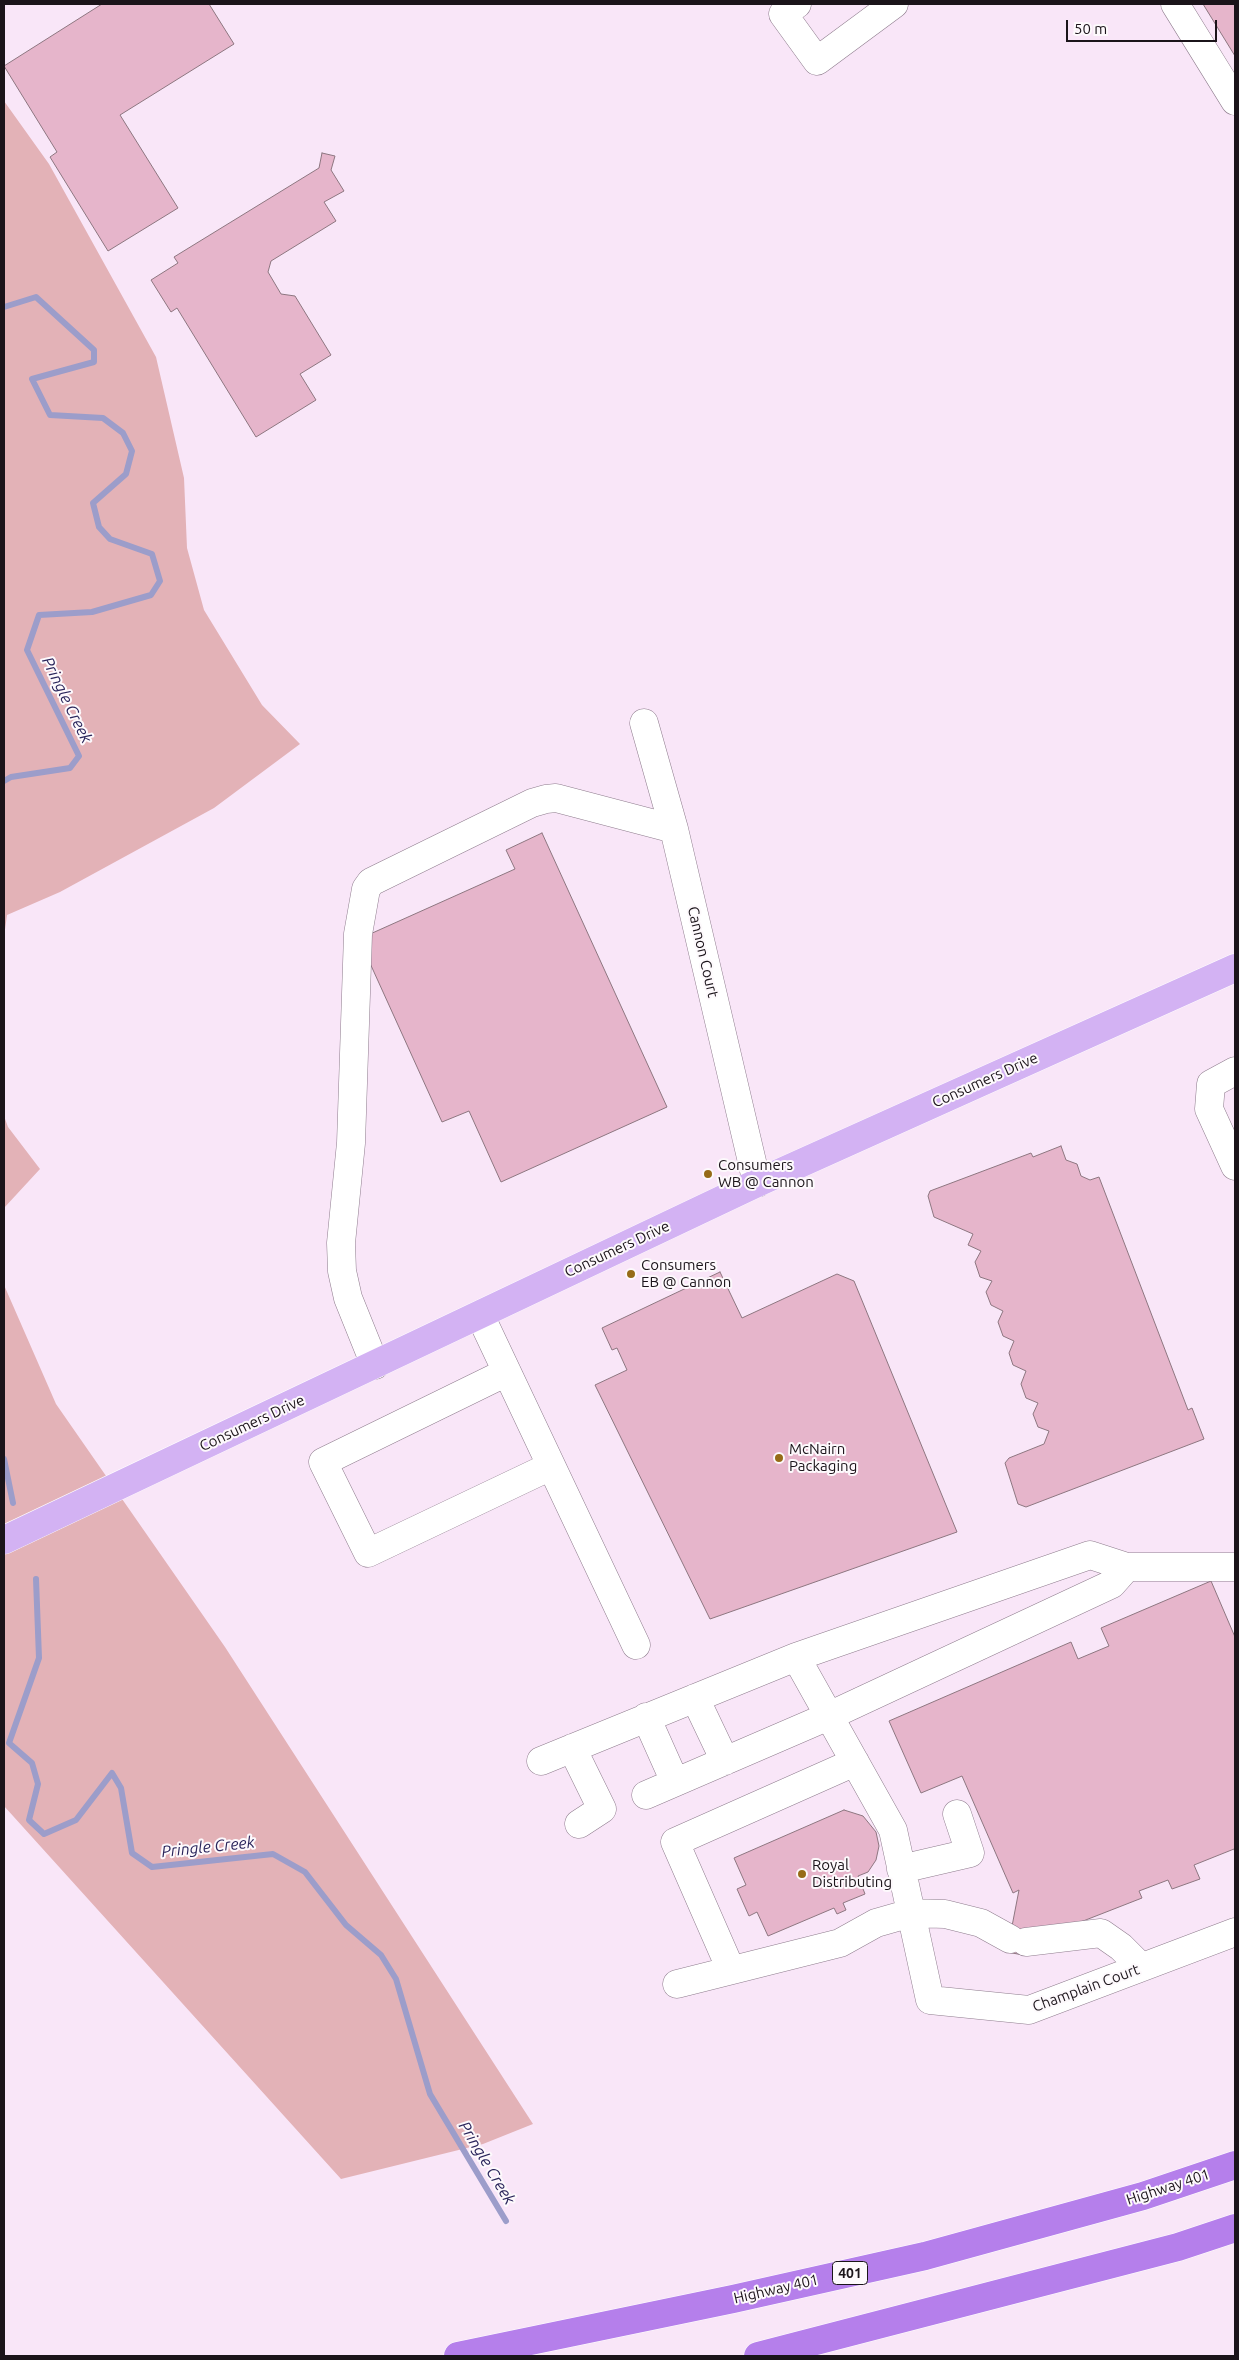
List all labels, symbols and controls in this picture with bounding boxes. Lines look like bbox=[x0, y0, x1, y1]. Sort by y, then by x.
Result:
scale bar bbox=[1069, 10, 1220, 42]
text: 50 m bbox=[1074, 20, 1107, 37]
water label: Pringle Creek bbox=[38, 654, 96, 746]
street label: Cannon Court bbox=[684, 905, 722, 999]
street label: Consumers Drive bbox=[929, 1049, 1041, 1111]
place label: Consumers WB @ Cannon bbox=[718, 1156, 814, 1191]
marker: Consumers WB @ Cannon bbox=[702, 1168, 714, 1180]
street label: Consumers Drive bbox=[562, 1217, 672, 1281]
place label: Consumers EB @ Cannon bbox=[641, 1256, 731, 1291]
marker: Consumers EB @ Cannon bbox=[625, 1268, 637, 1280]
street label: Consumers Drive bbox=[197, 1391, 307, 1455]
place label: McNairn Packaging bbox=[789, 1440, 857, 1475]
marker: McNairn Packaging bbox=[773, 1452, 785, 1464]
water label: Pringle Creek bbox=[160, 1833, 256, 1861]
place label: Royal Distributing bbox=[812, 1856, 892, 1891]
marker: Royal Distributing bbox=[796, 1868, 808, 1880]
street label: Champlain Court bbox=[1030, 1960, 1142, 2016]
water label: Pringle Creek bbox=[455, 2118, 519, 2208]
street label: Highway 401 bbox=[1124, 2165, 1212, 2209]
road number: 401 bbox=[832, 2262, 868, 2284]
street label: Highway 401 bbox=[732, 2270, 820, 2308]

